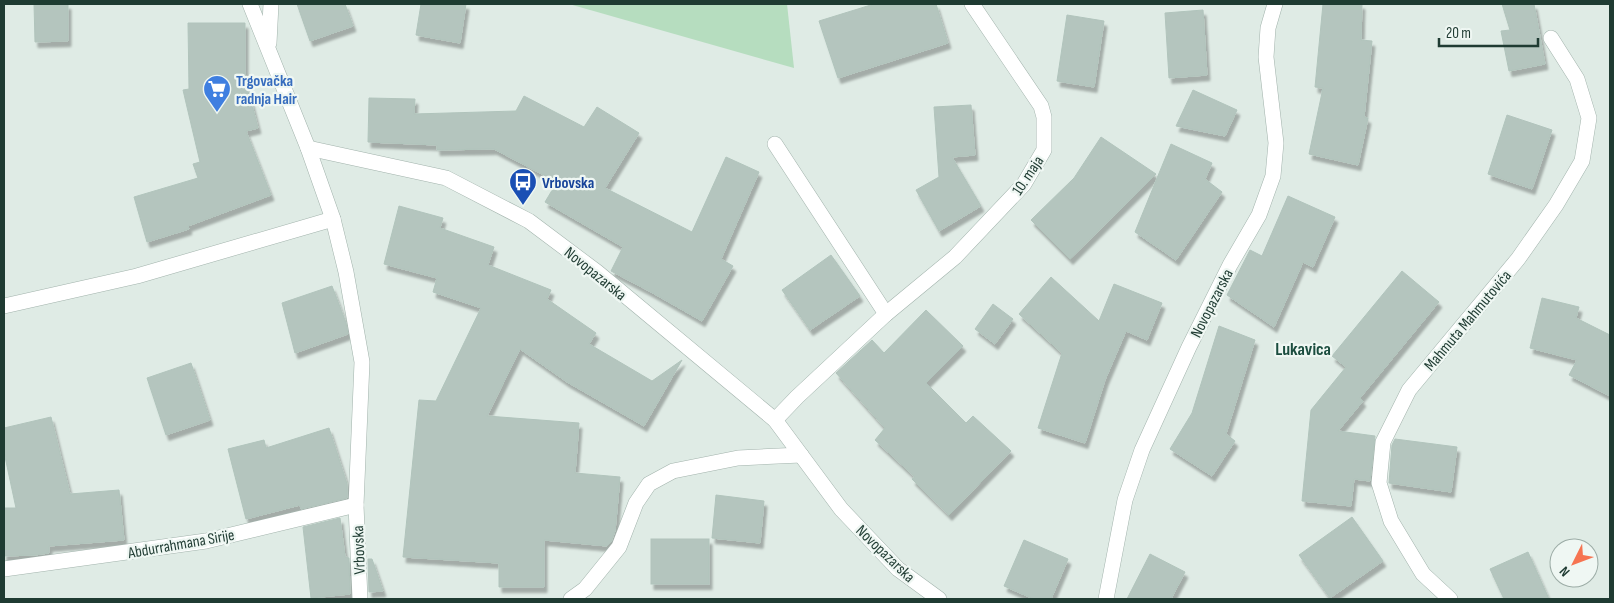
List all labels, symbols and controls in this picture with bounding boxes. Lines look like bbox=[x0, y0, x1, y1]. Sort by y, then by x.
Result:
scale bar bbox=[1439, 15, 1538, 47]
text: 20 m bbox=[1446, 24, 1471, 43]
place label: Trgovačka radnja Hair bbox=[236, 72, 297, 109]
supermarket icon: Trgovačka radnja Hair bbox=[202, 74, 232, 113]
street label: 10. maja bbox=[1008, 153, 1048, 199]
bus stop icon: Vrbovska bbox=[508, 167, 538, 206]
place label: Vrbovska bbox=[542, 174, 594, 193]
street label: Novopazarska bbox=[560, 243, 630, 305]
street label: Novopazarska bbox=[1187, 266, 1238, 341]
street label: Mahmuta Mahmutovića bbox=[1421, 267, 1516, 375]
district label: Lukavica bbox=[1275, 339, 1331, 360]
street label: Novopazarska bbox=[852, 521, 918, 587]
street label: Vrbovska bbox=[349, 525, 370, 575]
street label: Abdurrahmana Sirije bbox=[126, 526, 236, 563]
north arrow bbox=[1549, 538, 1599, 588]
text: N bbox=[1556, 563, 1574, 580]

